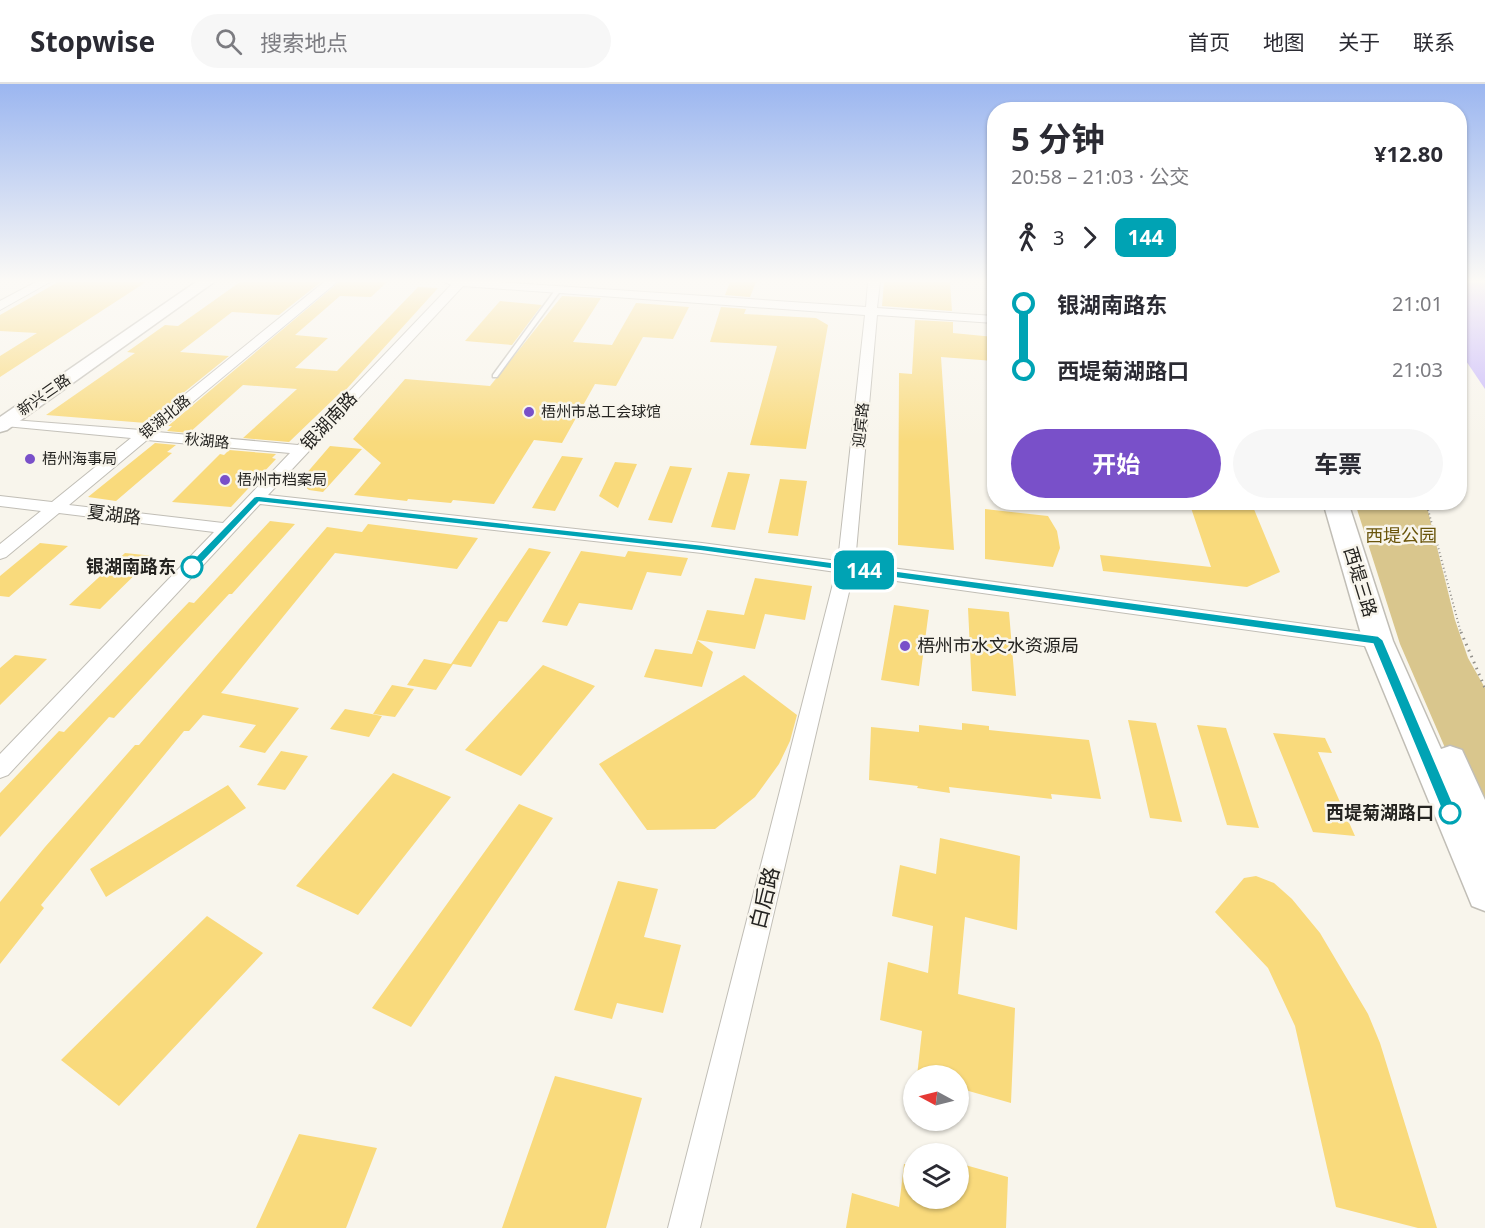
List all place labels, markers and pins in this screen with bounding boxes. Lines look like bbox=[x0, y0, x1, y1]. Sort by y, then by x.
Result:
place label: 梧州市总工会球馆 bbox=[541, 401, 661, 421]
marker: 梧州市总工会球馆 bbox=[522, 405, 536, 419]
place label: 梧州海事局 bbox=[42, 448, 117, 468]
marker: 梧州海事局 bbox=[23, 452, 37, 466]
place label: 梧州市档案局 bbox=[237, 469, 327, 489]
marker: 梧州市档案局 bbox=[218, 473, 232, 487]
place label: 银湖南路东 bbox=[86, 554, 176, 578]
marker: 银湖南路东 bbox=[181, 556, 203, 578]
place label: 梧州市水文水资源局 bbox=[917, 633, 1079, 657]
marker: 梧州市水文水资源局 bbox=[898, 639, 912, 653]
place label: 西堤菊湖路口 bbox=[1326, 800, 1434, 824]
marker: 西堤菊湖路口 bbox=[1439, 802, 1461, 824]

